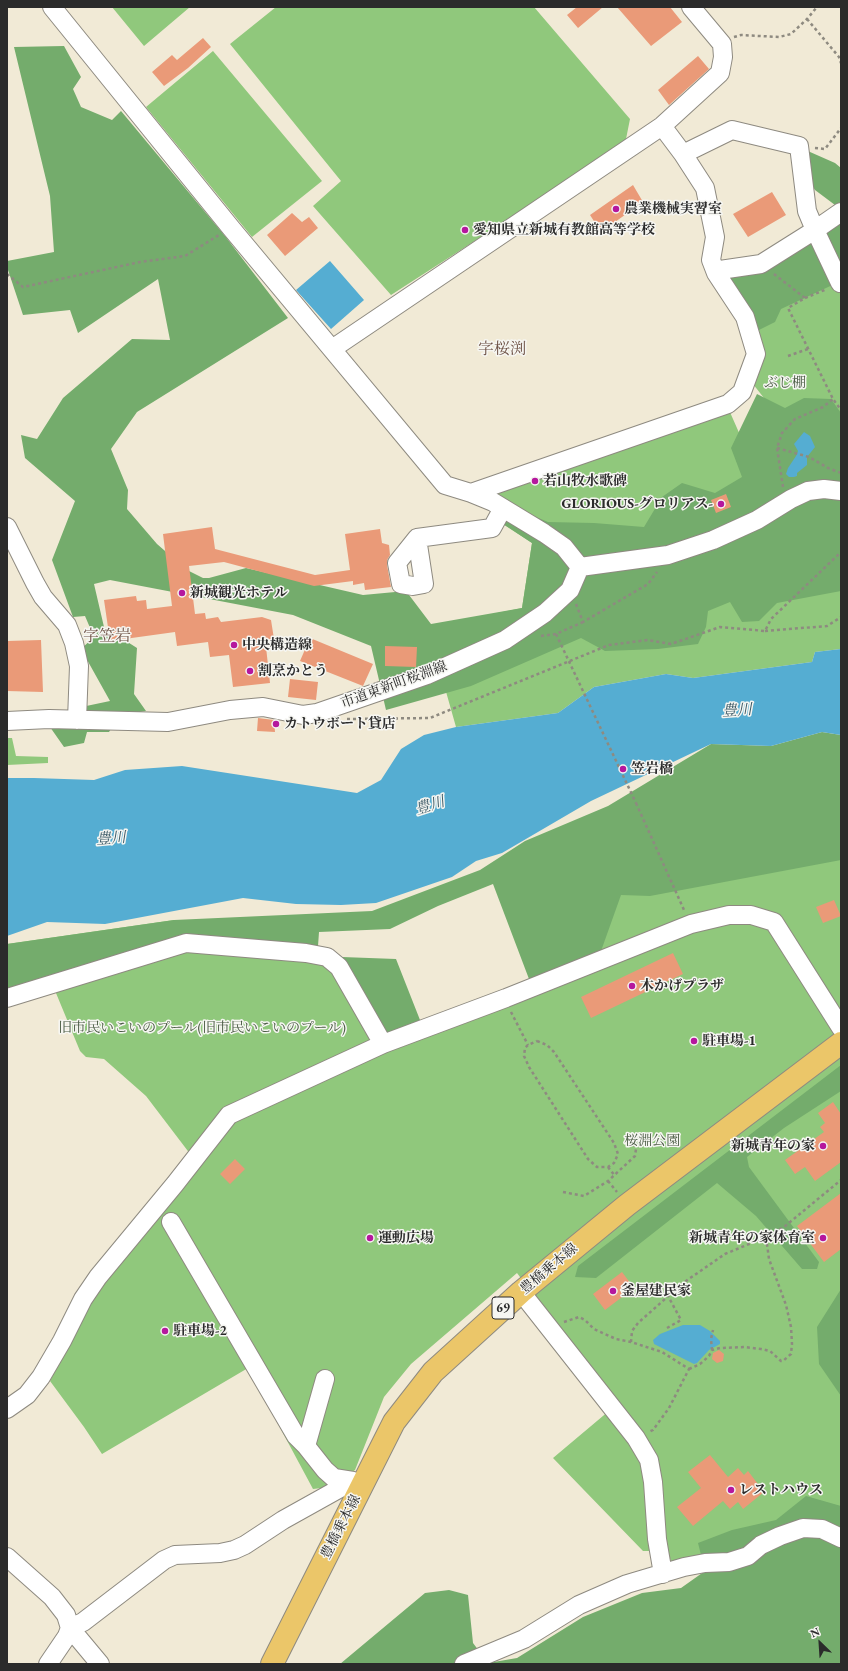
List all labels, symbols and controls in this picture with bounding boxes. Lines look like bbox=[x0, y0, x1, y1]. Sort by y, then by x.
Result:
place label: 農業機械実習室 bbox=[624, 201, 722, 217]
marker: 農業機械実習室 bbox=[611, 204, 621, 214]
place label: 愛知県立新城有教館高等学校 bbox=[473, 222, 655, 238]
marker: 愛知県立新城有教館高等学校 bbox=[460, 225, 470, 235]
district label: 字桜渕 bbox=[478, 340, 526, 360]
park label: ぶじ棚 bbox=[764, 375, 806, 391]
place label: 若山牧水歌碑 bbox=[543, 473, 627, 489]
marker: 若山牧水歌碑 bbox=[530, 476, 540, 486]
place label: GLORIOUS-グロリアス- bbox=[562, 496, 713, 512]
marker: GLORIOUS-グロリアス- bbox=[716, 499, 726, 509]
place label: 新城観光ホテル bbox=[190, 585, 288, 601]
marker: 新城観光ホテル bbox=[177, 588, 187, 598]
district label: 字笠岩 bbox=[83, 627, 131, 647]
place label: 中央構造線 bbox=[242, 637, 312, 653]
marker: 中央構造線 bbox=[229, 640, 239, 650]
street label: 市道東新町桜淵線 bbox=[339, 658, 449, 712]
place label: 割烹かとう bbox=[258, 663, 328, 679]
marker: 割烹かとう bbox=[245, 666, 255, 676]
water label: 豊川 bbox=[721, 701, 753, 721]
place label: カトウボート貸店 bbox=[284, 716, 396, 732]
marker: カトウボート貸店 bbox=[271, 719, 281, 729]
place label: 笠岩橋 bbox=[631, 761, 673, 777]
marker: 笠岩橋 bbox=[618, 764, 628, 774]
water label: 豊川 bbox=[413, 793, 447, 819]
water label: 豊川 bbox=[95, 829, 127, 849]
place label: 木かげプラザ bbox=[640, 978, 724, 994]
marker: 木かげプラザ bbox=[627, 981, 637, 991]
park label: 旧市民いこいのプール(旧市民いこいのプール) bbox=[58, 1020, 346, 1036]
place label: 駐車場-1 bbox=[702, 1033, 756, 1049]
marker: 駐車場-1 bbox=[689, 1036, 699, 1046]
park label: 桜淵公園 bbox=[624, 1133, 680, 1149]
place label: 新城青年の家 bbox=[731, 1138, 815, 1154]
marker: 新城青年の家 bbox=[818, 1141, 828, 1151]
place label: 運動広場 bbox=[378, 1230, 434, 1246]
place label: 新城青年の家体育室 bbox=[689, 1230, 815, 1246]
marker: 運動広場 bbox=[365, 1233, 375, 1243]
marker: 新城青年の家体育室 bbox=[818, 1233, 828, 1243]
street label: 豊橋乗本線 bbox=[517, 1240, 581, 1298]
place label: 釜屋建民家 bbox=[621, 1283, 691, 1299]
marker: 釜屋建民家 bbox=[608, 1286, 618, 1296]
road number: 69 bbox=[492, 1297, 514, 1319]
place label: 駐車場-2 bbox=[173, 1323, 227, 1339]
marker: 駐車場-2 bbox=[160, 1326, 170, 1336]
place label: レストハウス bbox=[739, 1482, 823, 1498]
marker: レストハウス bbox=[726, 1485, 736, 1495]
street label: 豊橋乗本線 bbox=[318, 1492, 364, 1562]
north arrow bbox=[800, 1623, 840, 1663]
text: N bbox=[808, 1624, 822, 1640]

